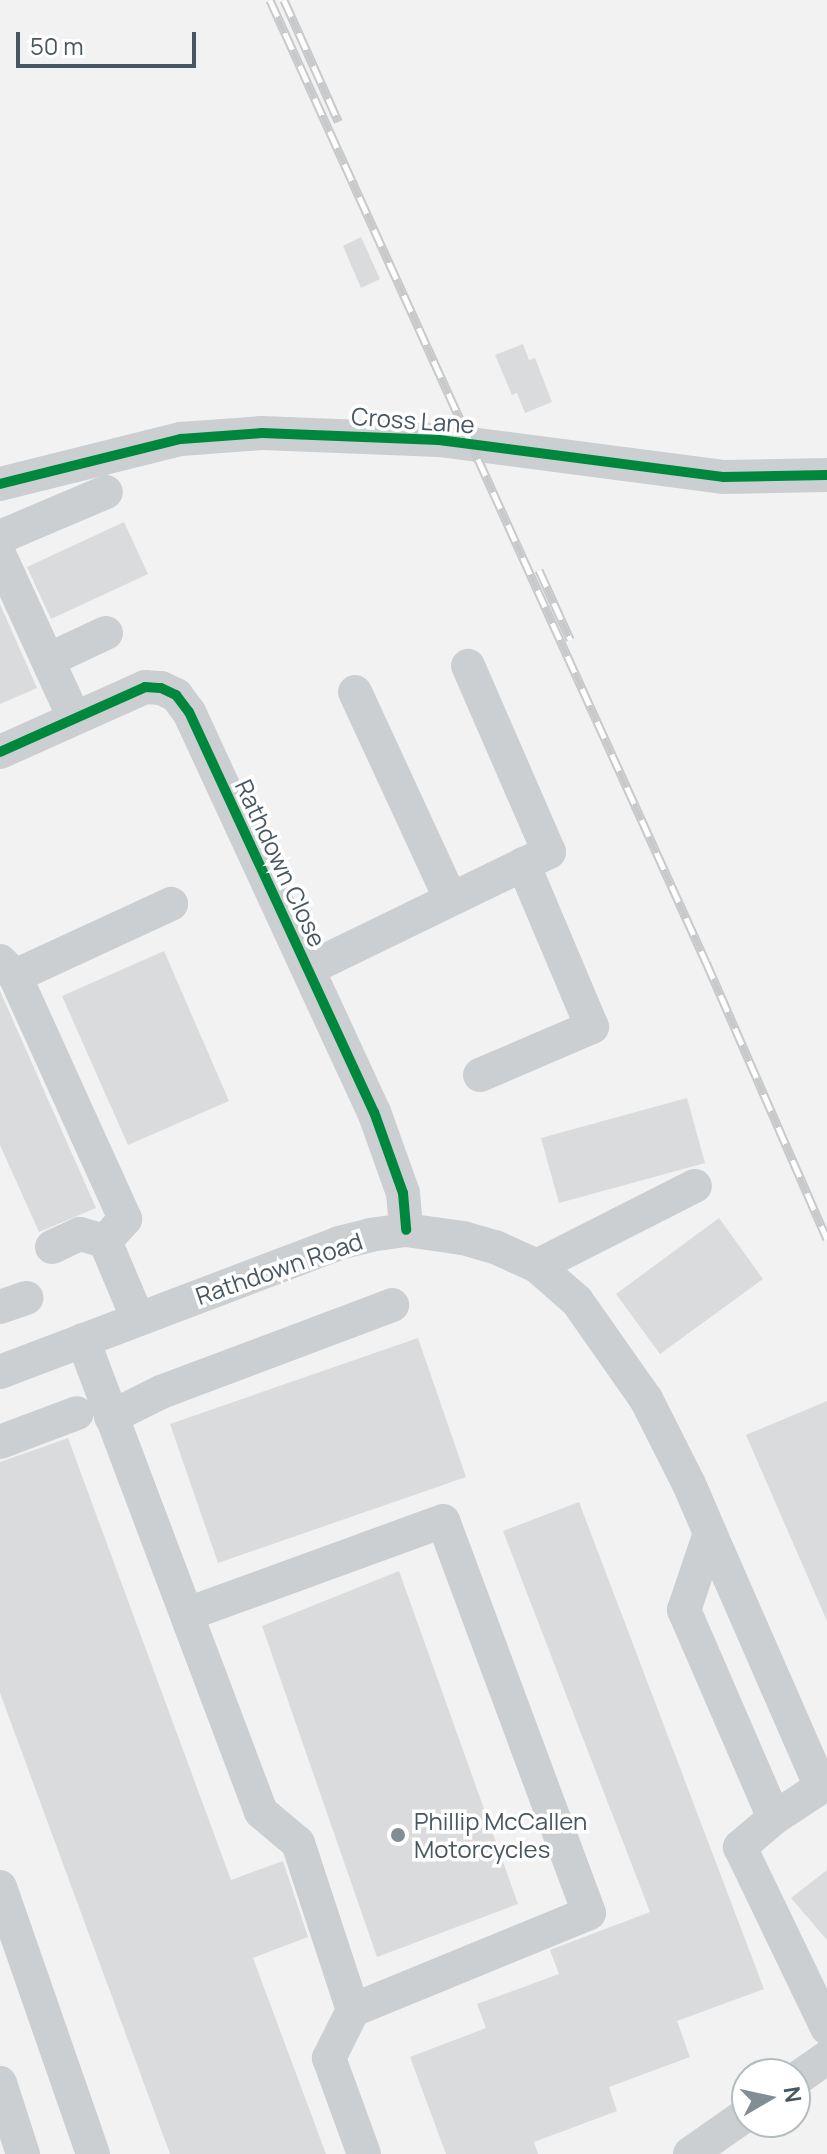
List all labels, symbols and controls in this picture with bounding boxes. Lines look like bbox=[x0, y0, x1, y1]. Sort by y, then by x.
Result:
scale bar bbox=[20, 16, 200, 66]
text: 50 m bbox=[30, 29, 84, 62]
street label: Cross Lane bbox=[350, 401, 476, 439]
street label: Rathdown Close bbox=[230, 775, 332, 951]
street label: Rathdown Road bbox=[192, 1226, 366, 1310]
place label: Phillip McCallen Motorcycles bbox=[414, 1807, 587, 1863]
marker: Phillip McCallen Motorcycles bbox=[389, 1826, 407, 1844]
north arrow bbox=[731, 2058, 811, 2138]
text: N bbox=[777, 2084, 809, 2105]

